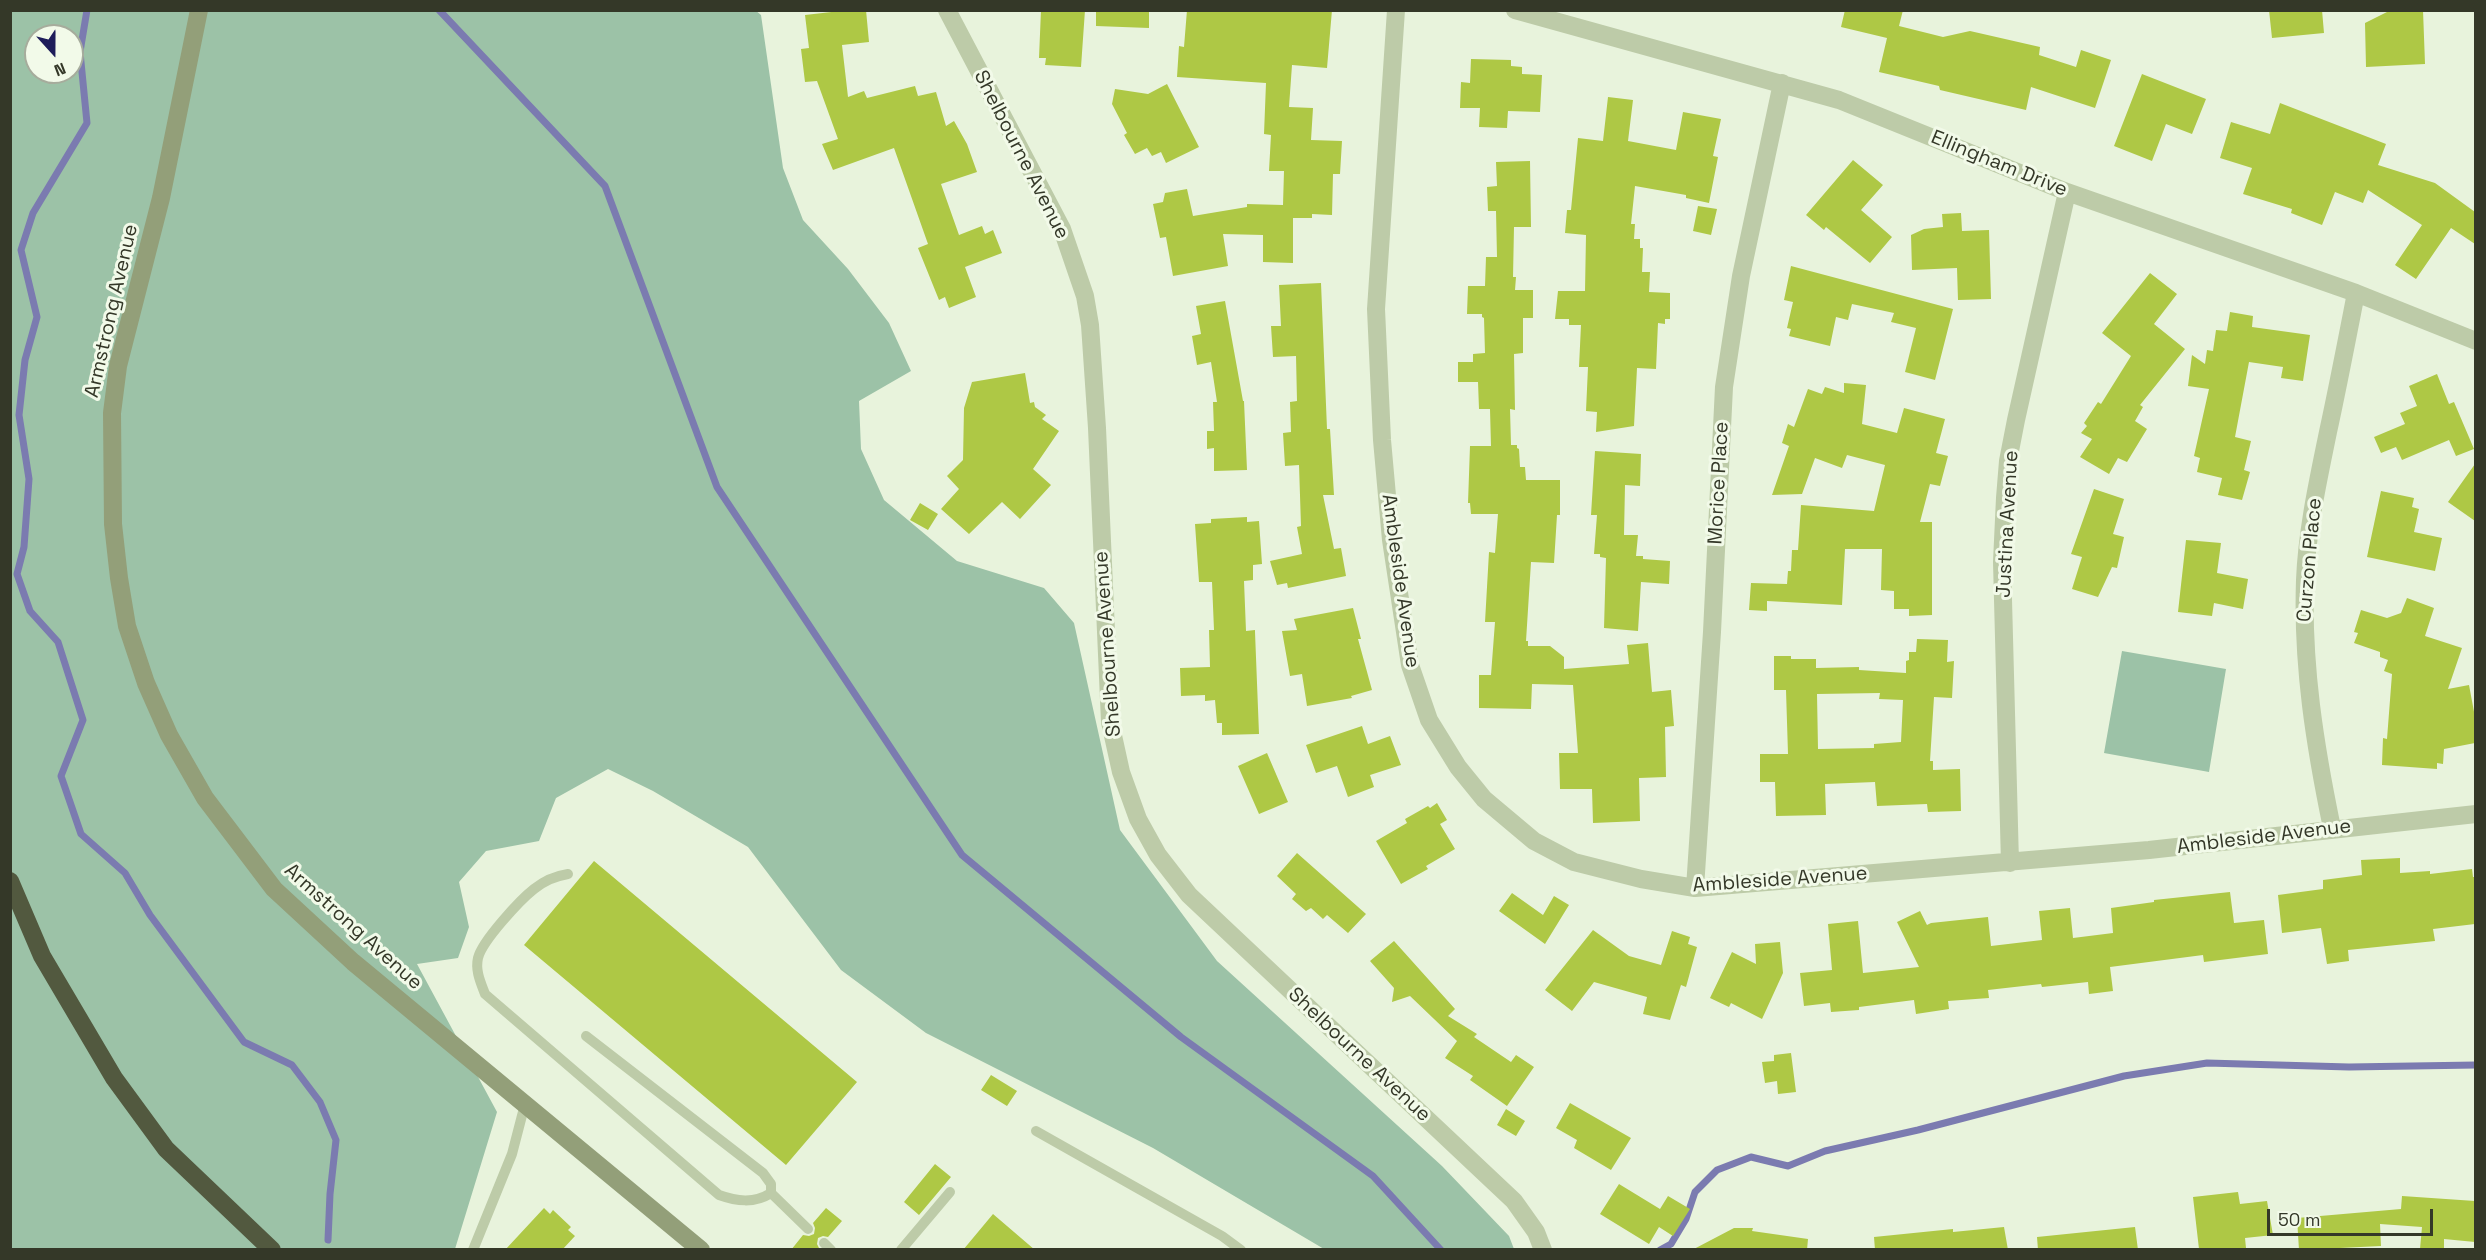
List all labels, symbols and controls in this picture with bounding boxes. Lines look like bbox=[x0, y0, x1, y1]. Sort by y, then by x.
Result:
north arrow bbox=[24, 24, 84, 84]
text: N bbox=[51, 58, 69, 81]
street label: Shelbourne Avenue bbox=[968, 67, 1074, 243]
street label: Ellingham Drive bbox=[1927, 126, 2071, 202]
street label: Armstrong Avenue bbox=[80, 222, 144, 400]
street label: Morice Place bbox=[1704, 421, 1734, 545]
street label: Justina Avenue bbox=[1992, 450, 2024, 598]
street label: Ambleside Avenue bbox=[1376, 493, 1424, 669]
street label: Curzon Place bbox=[2293, 497, 2327, 623]
street label: Shelbourne Avenue bbox=[1090, 550, 1126, 738]
street label: Ambleside Avenue bbox=[2176, 814, 2352, 860]
street label: Armstrong Avenue bbox=[279, 859, 427, 995]
street label: Ambleside Avenue bbox=[1692, 862, 1868, 898]
street label: Shelbourne Avenue bbox=[1283, 983, 1435, 1127]
scale bar bbox=[2270, 1197, 2436, 1235]
text: 50 m bbox=[2278, 1208, 2320, 1231]

